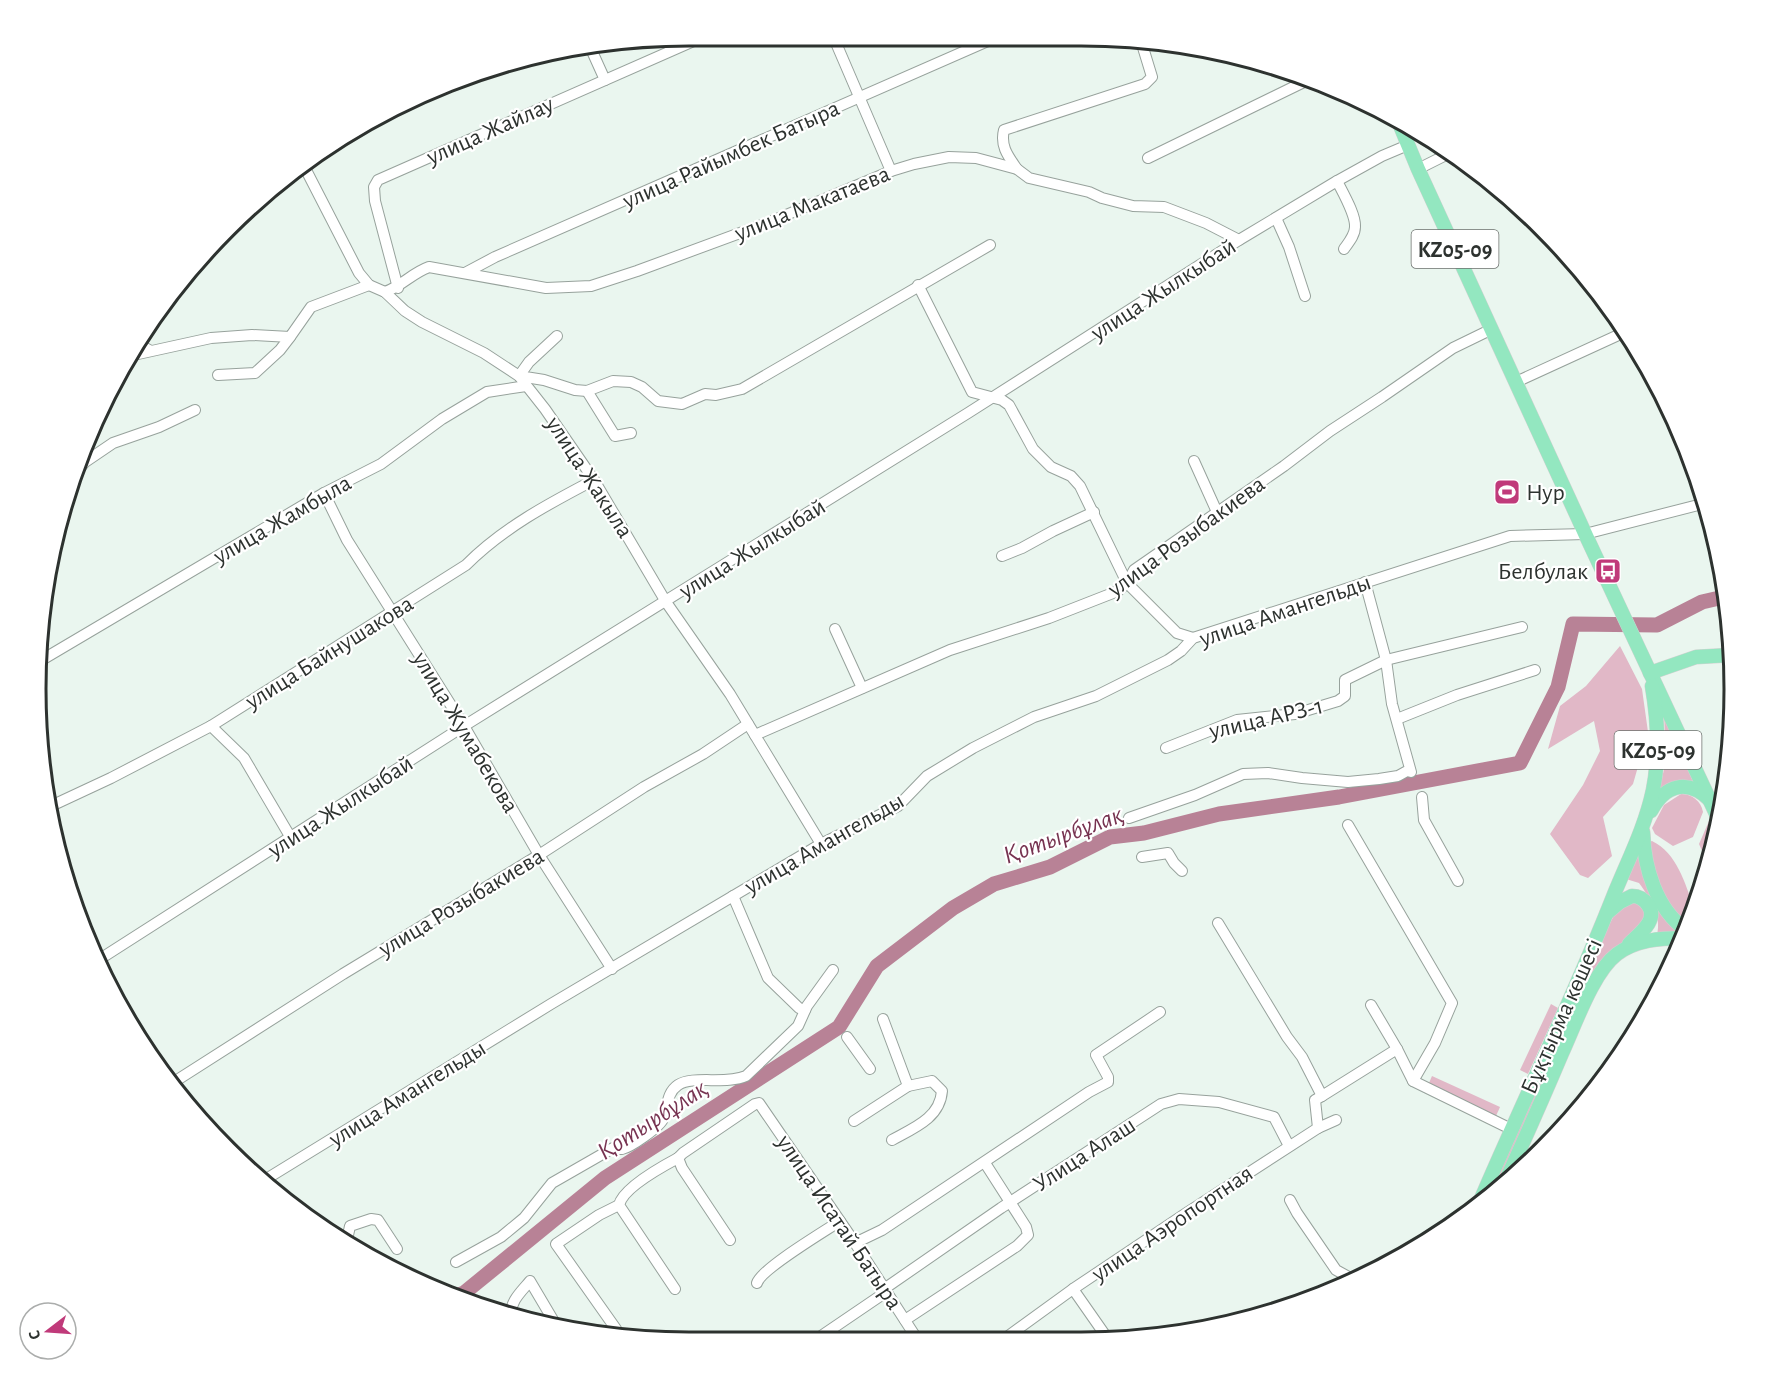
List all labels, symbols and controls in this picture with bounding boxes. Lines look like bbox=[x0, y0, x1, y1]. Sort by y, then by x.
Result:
street label: улица Жайлау bbox=[422, 92, 558, 170]
street label: улица Райымбек Батыра bbox=[618, 96, 843, 214]
street label: улица Макатаева bbox=[730, 162, 893, 246]
road number: KZ05-09 bbox=[1412, 230, 1498, 268]
street label: улица Жылкыбай bbox=[1086, 234, 1240, 346]
street label: улица Жакыла bbox=[541, 412, 637, 543]
street label: улица Жамбыла bbox=[209, 471, 355, 569]
street label: улица Розыбакиева bbox=[1103, 472, 1270, 602]
sports icon: Нур bbox=[1492, 477, 1522, 507]
place label: Нур bbox=[1526, 481, 1565, 505]
street label: улица Жылкыбай bbox=[674, 494, 830, 604]
bus stop icon: Белбулак bbox=[1593, 556, 1623, 586]
place label: Белбулак bbox=[1498, 560, 1588, 584]
street label: улица Амангельды bbox=[1195, 570, 1374, 652]
street label: улица Байнушакова bbox=[241, 592, 418, 715]
street label: улица Жумабекова bbox=[407, 647, 523, 817]
street label: улица АРЗ-1 bbox=[1206, 694, 1325, 744]
road number: KZ05-09 bbox=[1614, 731, 1702, 769]
street label: улица Жылкыбай bbox=[263, 751, 417, 863]
street label: улица Амангельды bbox=[740, 789, 908, 900]
water label: Қотырбұлақ bbox=[1000, 801, 1127, 870]
street label: улица Розыбакиева bbox=[374, 844, 548, 962]
street label: Бұқтырма көшесі bbox=[1517, 935, 1607, 1098]
street label: улица Амангельды bbox=[324, 1036, 490, 1152]
water label: Қотырбұлақ bbox=[593, 1075, 713, 1166]
street label: Улица Алаш bbox=[1029, 1113, 1140, 1197]
street label: улица Исатай Батыра bbox=[771, 1130, 906, 1314]
street label: улица Аэропортная bbox=[1087, 1161, 1257, 1287]
north arrow bbox=[18, 1301, 78, 1361]
text: С bbox=[26, 1328, 44, 1342]

